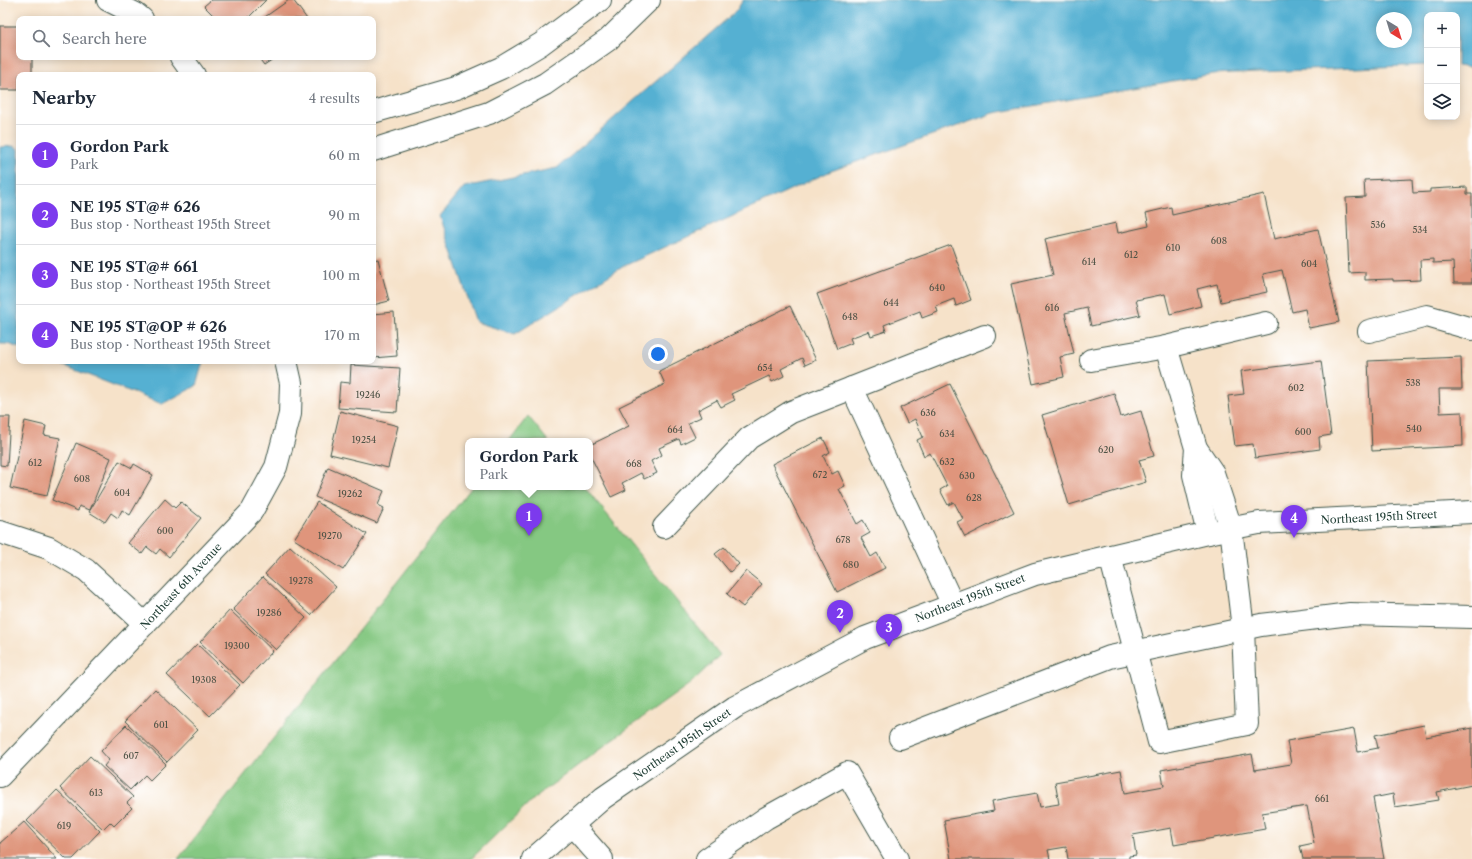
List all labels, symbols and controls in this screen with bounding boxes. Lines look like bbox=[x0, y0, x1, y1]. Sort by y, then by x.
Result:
north arrow bbox=[1376, 12, 1412, 48]
map controls bbox=[1424, 12, 1460, 120]
button: + bbox=[1424, 12, 1460, 48]
search box bbox=[16, 16, 376, 60]
icon: search bbox=[30, 27, 52, 49]
text: Search here bbox=[62, 29, 147, 48]
button: − bbox=[1424, 48, 1460, 84]
button: layers bbox=[1424, 84, 1460, 120]
text: Nearby bbox=[32, 88, 96, 108]
text: 4 results bbox=[309, 90, 360, 106]
text: Gordon Park bbox=[70, 137, 169, 156]
text: 1 bbox=[42, 147, 48, 163]
text: 60 m bbox=[329, 147, 360, 163]
text: Park bbox=[70, 156, 98, 172]
text: NE 195 ST@# 626 bbox=[70, 197, 200, 216]
text: 2 bbox=[41, 207, 49, 223]
text: 90 m bbox=[329, 207, 360, 223]
text: Bus stop · Northeast 195th Street bbox=[70, 216, 271, 232]
house number: 536 bbox=[1370, 219, 1386, 230]
house number: 534 bbox=[1412, 224, 1428, 235]
house number: 608 bbox=[1211, 235, 1227, 246]
house number: 610 bbox=[1166, 242, 1181, 253]
house number: 612 bbox=[1124, 249, 1138, 260]
house number: 614 bbox=[1082, 256, 1096, 267]
text: NE 195 ST@# 661 bbox=[70, 257, 198, 276]
house number: 604 bbox=[1301, 258, 1317, 269]
text: 3 bbox=[41, 267, 49, 283]
text: 100 m bbox=[322, 267, 360, 283]
text: Bus stop · Northeast 195th Street bbox=[70, 276, 271, 292]
house number: 640 bbox=[929, 282, 945, 293]
house number: 644 bbox=[883, 297, 899, 308]
house number: 616 bbox=[1045, 302, 1059, 313]
house number: 648 bbox=[842, 311, 858, 322]
text: NE 195 ST@OP # 626 bbox=[70, 317, 227, 336]
text: 4 bbox=[41, 327, 49, 343]
text: 170 m bbox=[324, 327, 360, 343]
text: Bus stop · Northeast 195th Street bbox=[70, 336, 271, 352]
your location bbox=[648, 344, 668, 364]
house number: 654 bbox=[757, 362, 773, 373]
house number: 538 bbox=[1405, 377, 1421, 388]
house number: 602 bbox=[1288, 382, 1304, 393]
house number: 19246 bbox=[356, 389, 380, 400]
house number: 636 bbox=[920, 407, 936, 418]
house number: 540 bbox=[1406, 423, 1422, 434]
house number: 664 bbox=[667, 424, 683, 435]
house number: 600 bbox=[1295, 426, 1312, 437]
house number: 634 bbox=[939, 428, 955, 439]
house number: 19254 bbox=[352, 434, 376, 445]
popup bbox=[465, 438, 593, 490]
house number: 620 bbox=[1098, 444, 1114, 455]
text: Gordon Park bbox=[480, 447, 578, 466]
house number: 632 bbox=[939, 456, 955, 467]
house number: 612 bbox=[28, 457, 42, 468]
house number: 668 bbox=[626, 458, 642, 469]
text: Park bbox=[480, 466, 508, 482]
house number: 672 bbox=[813, 469, 827, 480]
house number: 630 bbox=[959, 470, 975, 481]
house number: 608 bbox=[74, 473, 90, 484]
house number: 604 bbox=[114, 487, 130, 498]
house number: 19262 bbox=[338, 488, 362, 499]
house number: 628 bbox=[966, 492, 982, 503]
pin: 1 bbox=[516, 503, 542, 536]
pin: 4 bbox=[1281, 505, 1307, 538]
street label: Northeast 195th Street bbox=[1321, 507, 1438, 527]
house number: 600 bbox=[157, 525, 174, 536]
house number: 19270 bbox=[318, 530, 342, 541]
house number: 678 bbox=[836, 534, 850, 545]
street label: Northeast 6th Avenue bbox=[137, 540, 225, 632]
house number: 680 bbox=[843, 559, 859, 570]
street label: Northeast 195th Street bbox=[913, 571, 1027, 625]
house number: 19278 bbox=[289, 575, 313, 586]
pin: 2 bbox=[827, 600, 853, 633]
house number: 19286 bbox=[257, 607, 281, 618]
pin: 3 bbox=[876, 614, 902, 647]
house number: 19300 bbox=[224, 640, 250, 651]
house number: 19308 bbox=[191, 674, 217, 685]
street label: Northeast 195th Street bbox=[630, 705, 734, 783]
house number: 601 bbox=[154, 719, 169, 730]
house number: 607 bbox=[123, 750, 139, 761]
house number: 613 bbox=[89, 787, 103, 798]
house number: 661 bbox=[1315, 793, 1329, 804]
house number: 619 bbox=[57, 820, 71, 831]

